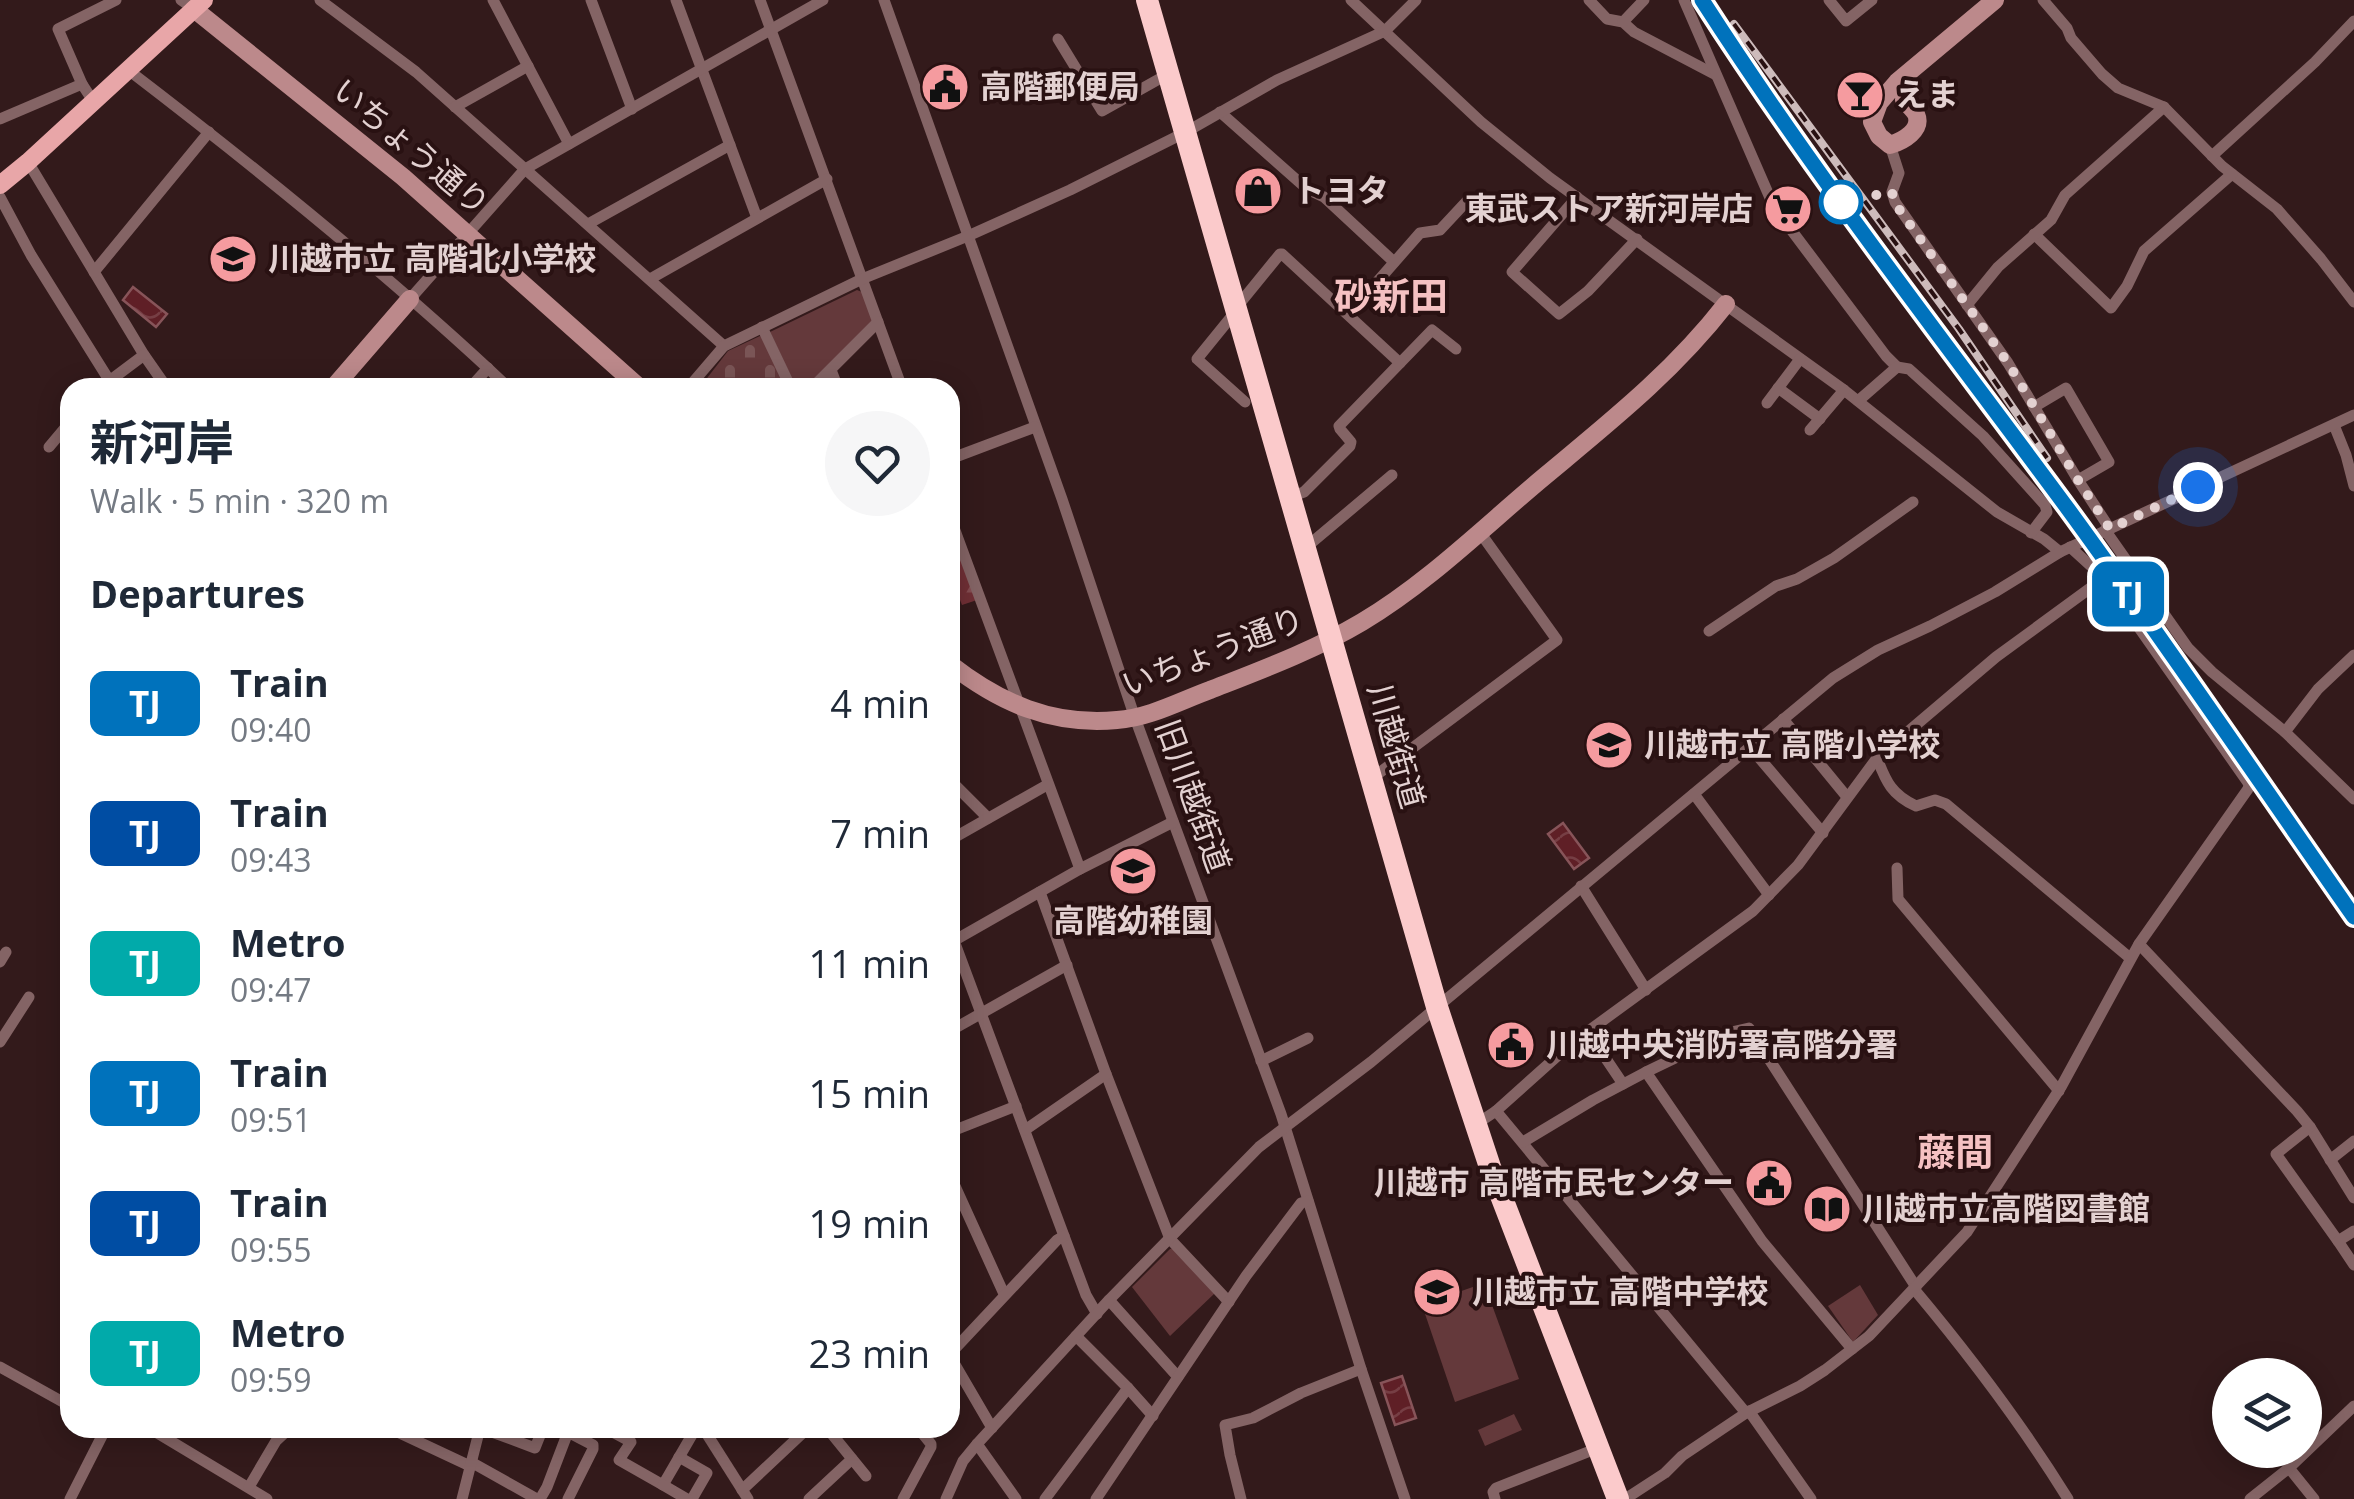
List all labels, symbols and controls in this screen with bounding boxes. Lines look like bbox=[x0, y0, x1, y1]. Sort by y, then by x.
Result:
public building icon: 高階郵便局 bbox=[919, 61, 971, 113]
place label: 高階郵便局 bbox=[980, 64, 1140, 107]
street label: いちょう通り bbox=[325, 68, 499, 224]
bar icon: えま bbox=[1834, 69, 1886, 121]
place label: えま bbox=[1895, 72, 1959, 115]
shop icon: トヨタ bbox=[1232, 165, 1284, 217]
place label: トヨタ bbox=[1293, 168, 1389, 211]
unlabelled marker bbox=[1820, 181, 1862, 223]
supermarket icon: 東武ストア新河岸店 bbox=[1762, 183, 1814, 235]
place label: 東武ストア新河岸店 bbox=[1465, 186, 1753, 229]
school or university icon: 川越市立 高階北小学校 bbox=[207, 233, 259, 285]
place label: 川越市立 高階北小学校 bbox=[268, 236, 596, 279]
district label: 砂新田 bbox=[1334, 269, 1448, 321]
text: 新河岸 bbox=[90, 409, 234, 474]
button: heart bbox=[825, 411, 930, 516]
your location bbox=[2173, 462, 2223, 512]
text: Walk · 5 min · 320 m bbox=[90, 479, 389, 522]
line badge: TJ bbox=[2083, 562, 2173, 626]
text: Departures bbox=[90, 567, 305, 619]
text: TJ bbox=[2112, 571, 2144, 618]
street label: いちょう通り bbox=[1115, 596, 1310, 705]
text: Train bbox=[230, 656, 329, 708]
text: 4 min bbox=[830, 677, 930, 729]
street label: 川越街道 bbox=[1359, 678, 1436, 813]
text: TJ bbox=[129, 680, 161, 727]
text: 09:40 bbox=[230, 708, 312, 751]
street label: 旧川越街道 bbox=[1147, 713, 1242, 878]
school or university icon: 川越市立 高階小学校 bbox=[1583, 719, 1635, 771]
place label: 川越市立 高階小学校 bbox=[1644, 722, 1940, 765]
text: Train bbox=[230, 786, 329, 838]
text: 7 min bbox=[830, 807, 930, 859]
text: TJ bbox=[129, 810, 161, 857]
text: 09:43 bbox=[230, 838, 312, 881]
school or university icon: 高階幼稚園 bbox=[1107, 845, 1159, 897]
place label: 高階幼稚園 bbox=[1053, 898, 1213, 941]
text: Metro bbox=[230, 916, 346, 968]
text: 11 min bbox=[809, 937, 930, 989]
text: TJ bbox=[129, 940, 161, 987]
text: 09:47 bbox=[230, 968, 312, 1011]
public building icon: 川越中央消防署高階分署 bbox=[1485, 1019, 1537, 1071]
place label: 川越中央消防署高階分署 bbox=[1546, 1022, 1898, 1065]
text: Train bbox=[230, 1046, 329, 1098]
text: 15 min bbox=[809, 1067, 930, 1119]
text: TJ bbox=[129, 1070, 161, 1117]
text: 09:51 bbox=[230, 1098, 312, 1141]
district label: 藤間 bbox=[1917, 1125, 1993, 1177]
public building icon: 川越市 高階市民センター bbox=[1743, 1157, 1795, 1209]
place label: 川越市 高階市民センター bbox=[1374, 1160, 1734, 1203]
text: Train bbox=[230, 1176, 329, 1228]
library icon: 川越市立高階図書館 bbox=[1801, 1183, 1853, 1235]
place label: 川越市立高階図書館 bbox=[1862, 1186, 2150, 1229]
text: 19 min bbox=[809, 1197, 930, 1249]
text: TJ bbox=[129, 1200, 161, 1247]
text: 09:55 bbox=[230, 1228, 312, 1271]
school or university icon: 川越市立 高階中学校 bbox=[1411, 1266, 1463, 1318]
place label: 川越市立 高階中学校 bbox=[1472, 1269, 1768, 1312]
text: Metro bbox=[230, 1306, 346, 1358]
text: 23 min bbox=[809, 1327, 930, 1379]
text: TJ bbox=[129, 1330, 161, 1377]
text: 09:59 bbox=[230, 1358, 312, 1401]
map controls bbox=[2212, 1358, 2322, 1468]
button: layers bbox=[2212, 1358, 2322, 1468]

